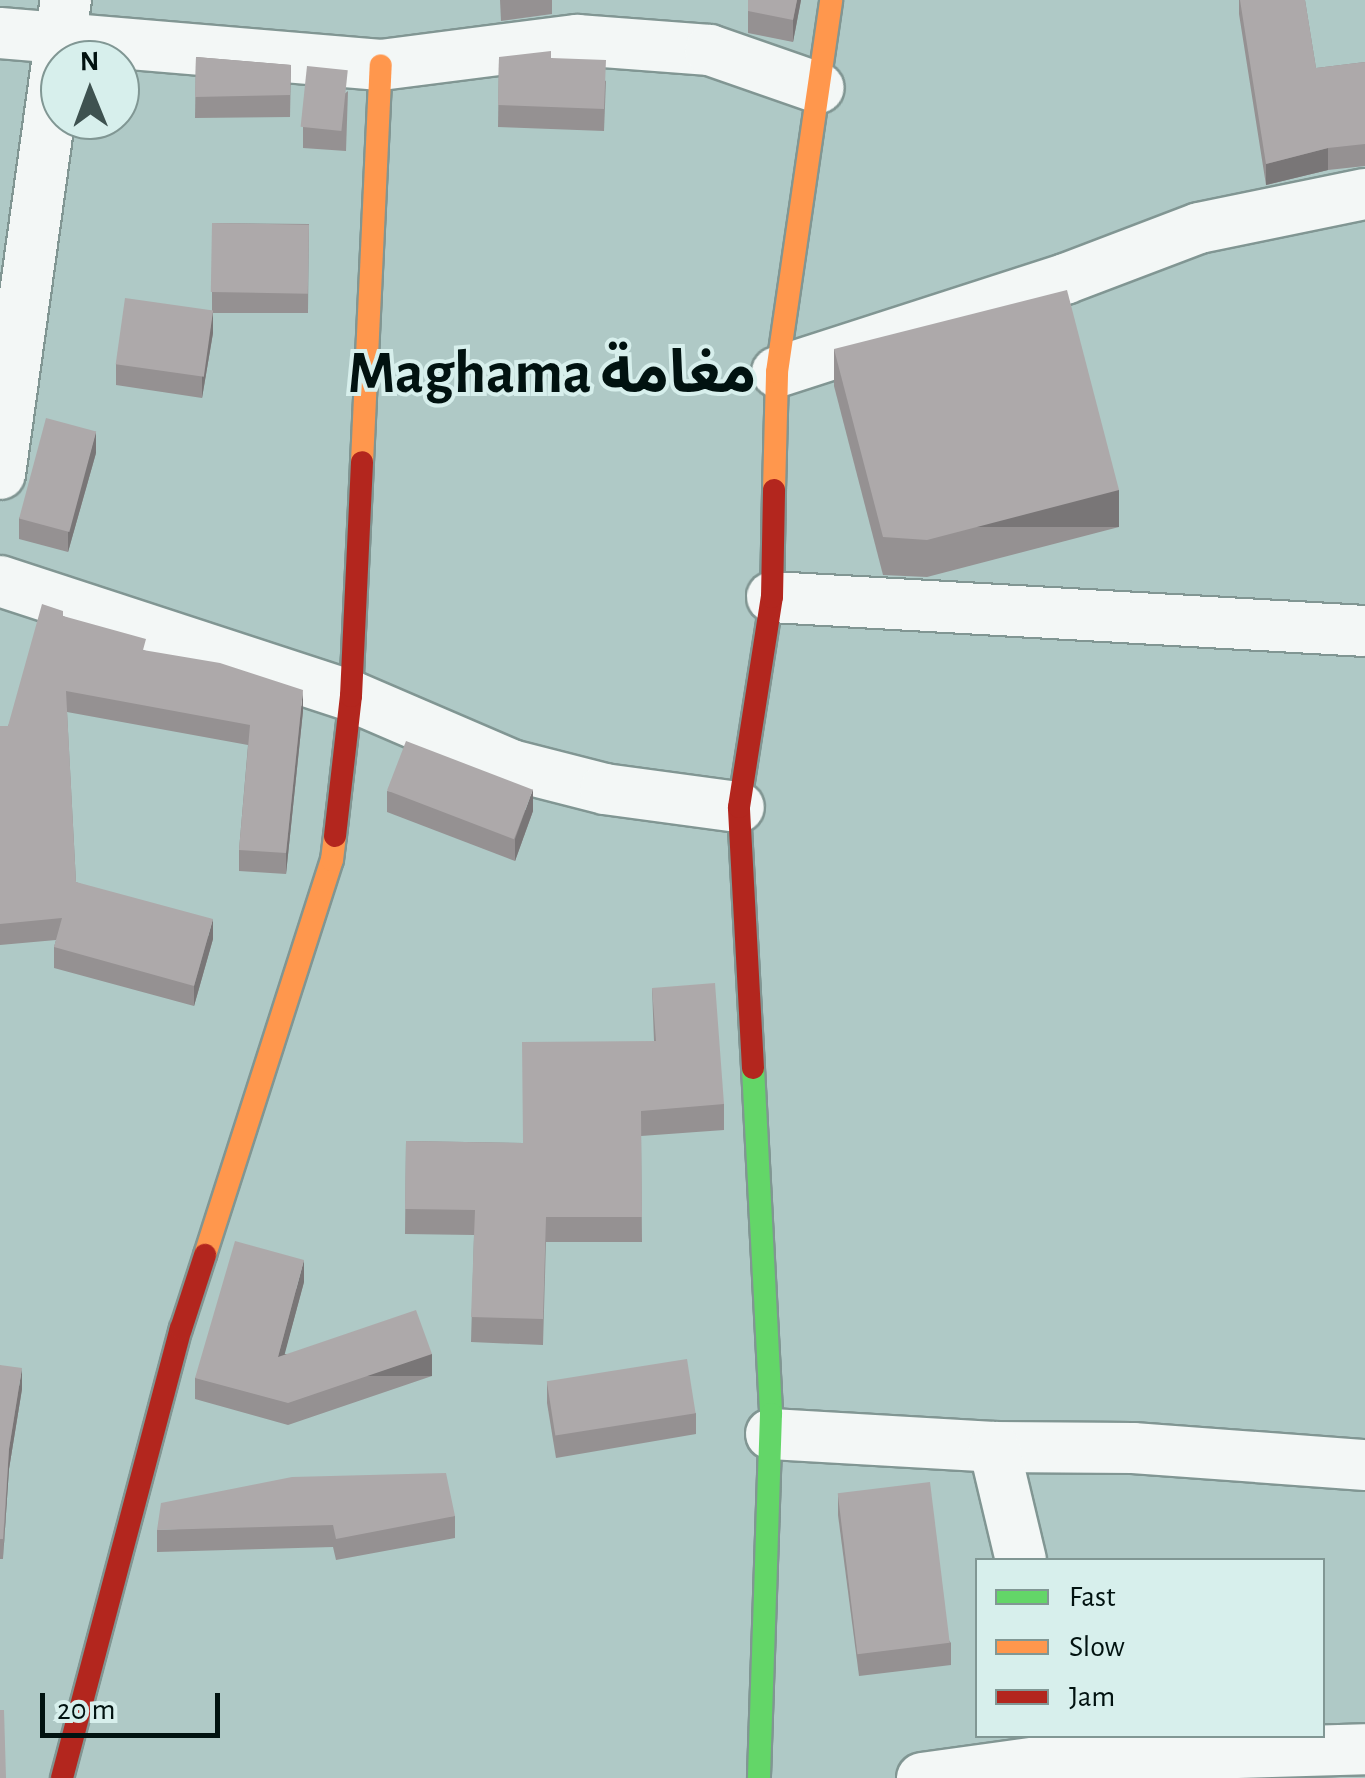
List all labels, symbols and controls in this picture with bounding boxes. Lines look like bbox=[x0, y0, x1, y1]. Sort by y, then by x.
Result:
north arrow bbox=[40, 40, 140, 140]
text: N bbox=[80, 48, 99, 76]
district label: Maghama مغامة bbox=[348, 338, 756, 410]
legend bbox=[975, 1558, 1325, 1738]
text: Fast bbox=[1069, 1582, 1116, 1612]
text: Slow bbox=[1069, 1632, 1125, 1662]
scale bar bbox=[45, 1673, 225, 1735]
text: Jam bbox=[1069, 1682, 1115, 1712]
text: 20 m bbox=[57, 1695, 115, 1725]

